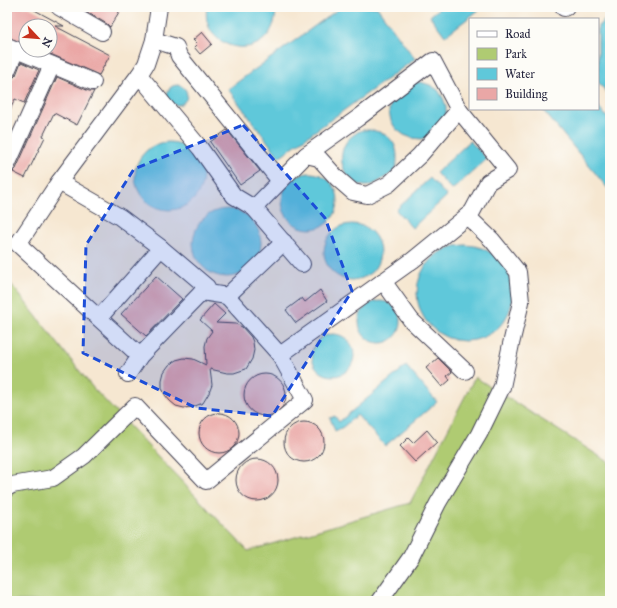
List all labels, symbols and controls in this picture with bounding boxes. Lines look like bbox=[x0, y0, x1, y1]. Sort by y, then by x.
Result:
north arrow bbox=[18, 18, 58, 58]
legend bbox=[469, 18, 599, 110]
text: Road bbox=[505, 27, 531, 41]
text: N bbox=[38, 35, 54, 50]
text: Park bbox=[505, 47, 527, 61]
text: Water bbox=[505, 67, 535, 81]
text: Building bbox=[505, 87, 548, 102]

